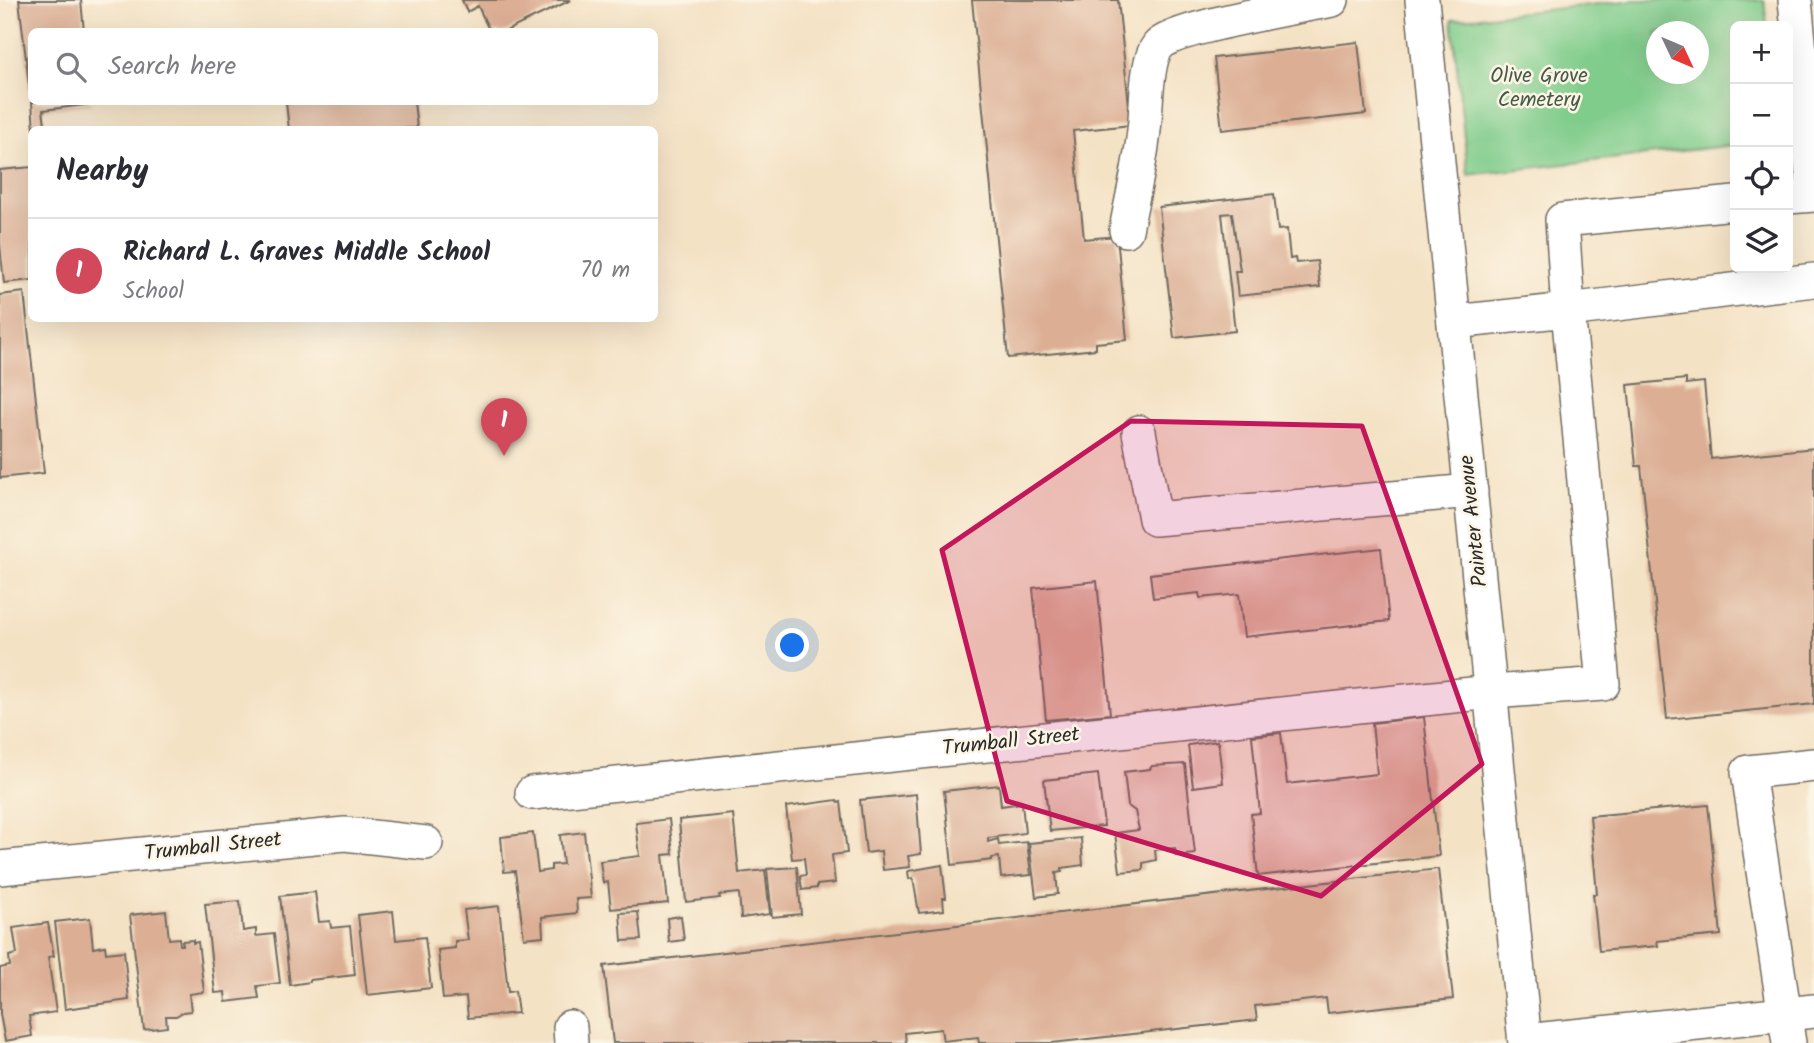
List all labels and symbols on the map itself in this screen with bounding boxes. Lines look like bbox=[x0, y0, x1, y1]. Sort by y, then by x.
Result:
north arrow bbox=[1646, 21, 1709, 84]
park label: Olive Grove Cemetery bbox=[1490, 60, 1588, 117]
pin: 1 bbox=[481, 398, 527, 456]
street label: Painter Avenue bbox=[1451, 453, 1497, 588]
your location bbox=[775, 628, 809, 662]
street label: Trumball Street bbox=[941, 718, 1082, 766]
street label: Trumball Street bbox=[143, 823, 284, 871]

